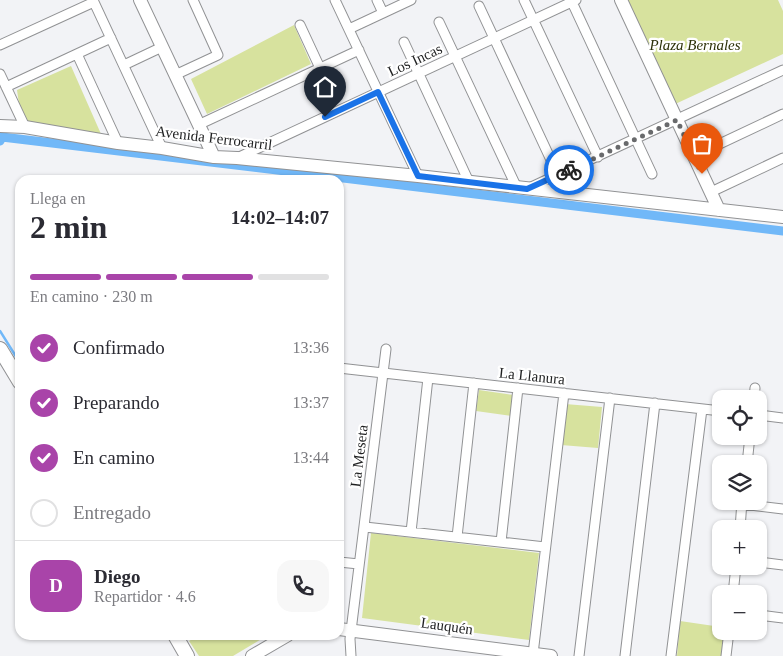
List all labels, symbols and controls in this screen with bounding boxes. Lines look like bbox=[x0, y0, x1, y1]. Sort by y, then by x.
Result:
park label: Plaza Bernales bbox=[648, 37, 741, 53]
street label: Los Incas bbox=[385, 40, 445, 79]
pin bbox=[304, 66, 346, 117]
icon: home bbox=[311, 73, 339, 101]
street label: Avenida Ferrocarril bbox=[155, 123, 273, 153]
pin bbox=[681, 123, 723, 174]
icon: bag bbox=[688, 130, 716, 158]
courier bbox=[544, 145, 594, 195]
icon: bike bbox=[555, 156, 583, 184]
text: Llega en bbox=[30, 190, 86, 207]
text: 14:02–14:07 bbox=[231, 207, 329, 228]
text: 2 min bbox=[30, 209, 107, 245]
text: En camino · 230 m bbox=[30, 288, 153, 305]
icon: check bbox=[30, 334, 58, 362]
text: Confirmado bbox=[73, 337, 165, 358]
text: 13:36 bbox=[293, 339, 329, 356]
street label: La Llanura bbox=[498, 365, 566, 387]
icon: check bbox=[30, 389, 58, 417]
map controls bbox=[712, 390, 767, 640]
button: locate bbox=[712, 390, 767, 445]
text: Preparando bbox=[73, 392, 160, 413]
text: 13:37 bbox=[293, 394, 329, 411]
street label: La Meseta bbox=[347, 423, 371, 488]
icon: check bbox=[30, 444, 58, 472]
text: En camino bbox=[73, 447, 155, 468]
text: 13:44 bbox=[293, 449, 329, 466]
button: layers bbox=[712, 455, 767, 510]
text: Entregado bbox=[73, 502, 151, 523]
button: + bbox=[712, 520, 767, 575]
button: phone bbox=[277, 560, 329, 612]
text: Diego bbox=[94, 566, 140, 587]
text: D bbox=[49, 575, 63, 596]
button: − bbox=[712, 585, 767, 640]
text: Repartidor · 4.6 bbox=[94, 588, 196, 605]
street label: Lauquén bbox=[420, 614, 475, 638]

